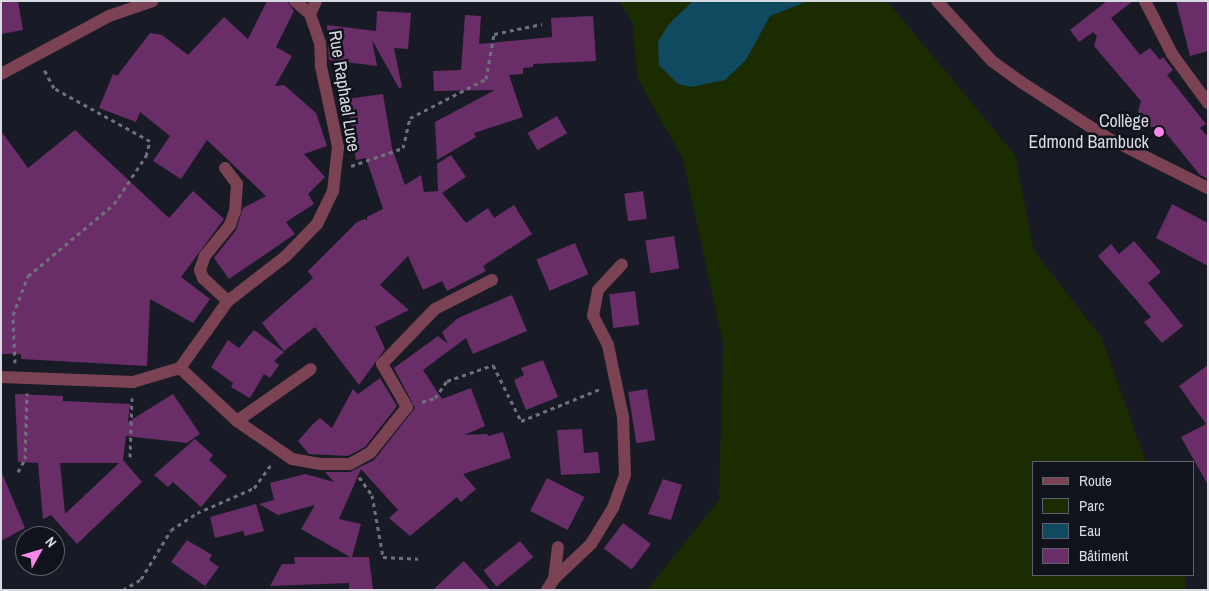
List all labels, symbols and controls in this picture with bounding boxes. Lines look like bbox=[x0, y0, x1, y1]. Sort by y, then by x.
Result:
street label: Rue Raphael Luce bbox=[324, 29, 364, 153]
place label: Collège Edmond Bambuck bbox=[1028, 111, 1149, 154]
marker: Collège Edmond Bambuck bbox=[1153, 126, 1165, 138]
legend bbox=[1032, 461, 1194, 576]
text: Route bbox=[1079, 470, 1112, 491]
text: Parc bbox=[1079, 495, 1104, 516]
text: Eau bbox=[1079, 520, 1101, 541]
north arrow bbox=[15, 526, 65, 576]
text: N bbox=[41, 533, 60, 551]
text: Bâtiment bbox=[1079, 545, 1128, 566]

